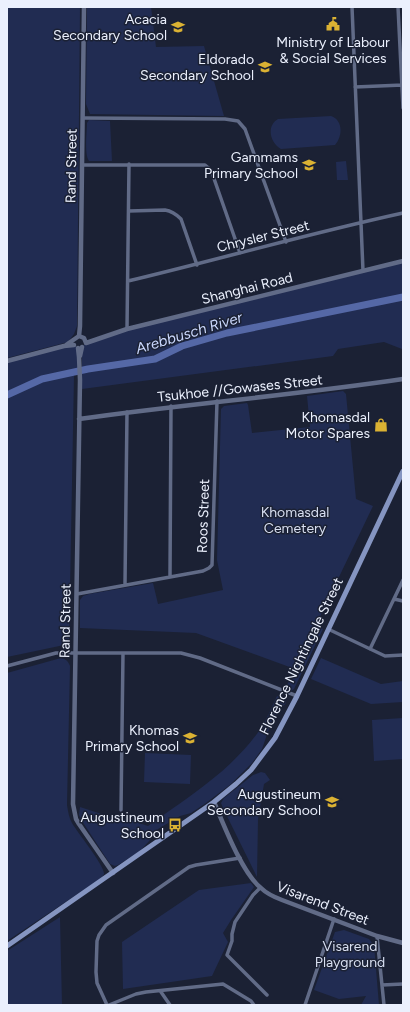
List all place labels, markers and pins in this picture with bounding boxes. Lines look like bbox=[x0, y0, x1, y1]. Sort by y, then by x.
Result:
place label: Acacia Secondary School bbox=[53, 11, 167, 44]
public building icon: Ministry of Labour & Social Services bbox=[325, 16, 341, 32]
school or university icon: Acacia Secondary School bbox=[170, 19, 186, 35]
place label: Ministry of Labour & Social Services bbox=[276, 34, 390, 67]
place label: Eldorado Secondary School bbox=[140, 51, 254, 84]
school or university icon: Eldorado Secondary School bbox=[257, 59, 273, 75]
place label: Gammams Primary School bbox=[204, 149, 298, 182]
school or university icon: Gammams Primary School bbox=[301, 157, 317, 173]
place label: Khomasdal Motor Spares bbox=[286, 409, 370, 442]
shop icon: Khomasdal Motor Spares bbox=[373, 417, 389, 433]
place label: Khomas Primary School bbox=[85, 722, 179, 755]
school or university icon: Khomas Primary School bbox=[182, 730, 198, 746]
place label: Augustineum Secondary School bbox=[207, 786, 321, 819]
school or university icon: Augustineum Secondary School bbox=[324, 794, 340, 810]
place label: Augustineum School bbox=[80, 809, 164, 842]
bus stop icon: Augustineum School bbox=[167, 817, 183, 833]

